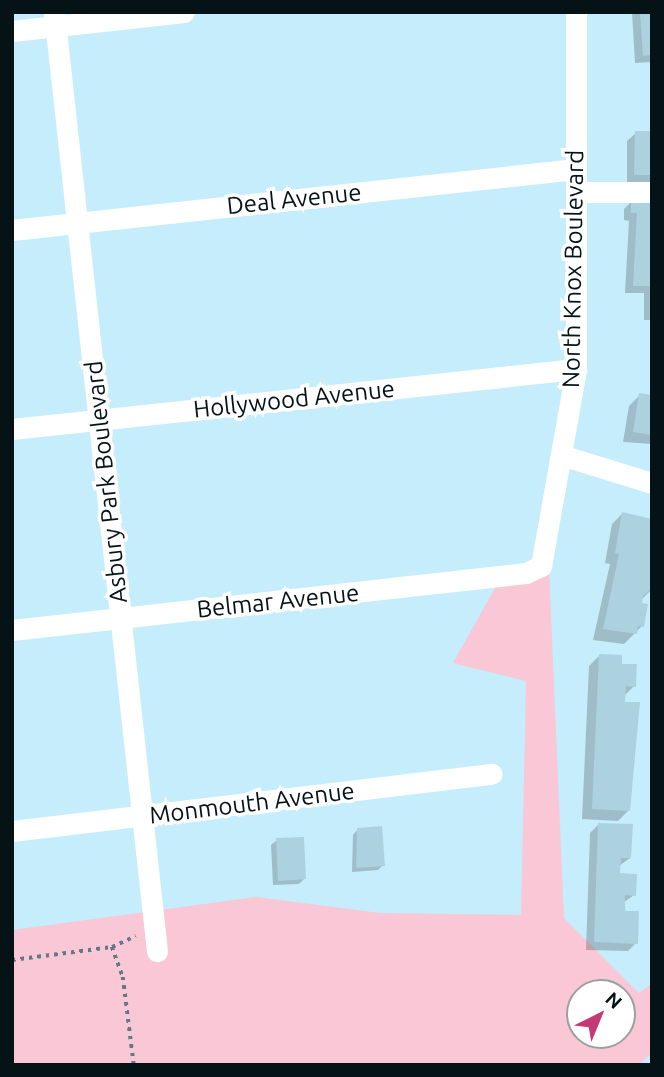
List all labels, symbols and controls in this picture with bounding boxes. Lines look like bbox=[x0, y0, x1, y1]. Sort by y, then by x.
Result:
street label: North Knox Boulevard bbox=[557, 150, 589, 388]
street label: Deal Avenue bbox=[225, 178, 363, 220]
street label: Asbury Park Boulevard bbox=[79, 359, 133, 605]
street label: Hollywood Avenue bbox=[192, 374, 396, 424]
street label: Belmar Avenue bbox=[195, 578, 361, 624]
street label: Monmouth Avenue bbox=[148, 776, 356, 830]
north arrow bbox=[566, 979, 636, 1049]
text: N bbox=[601, 987, 627, 1013]

